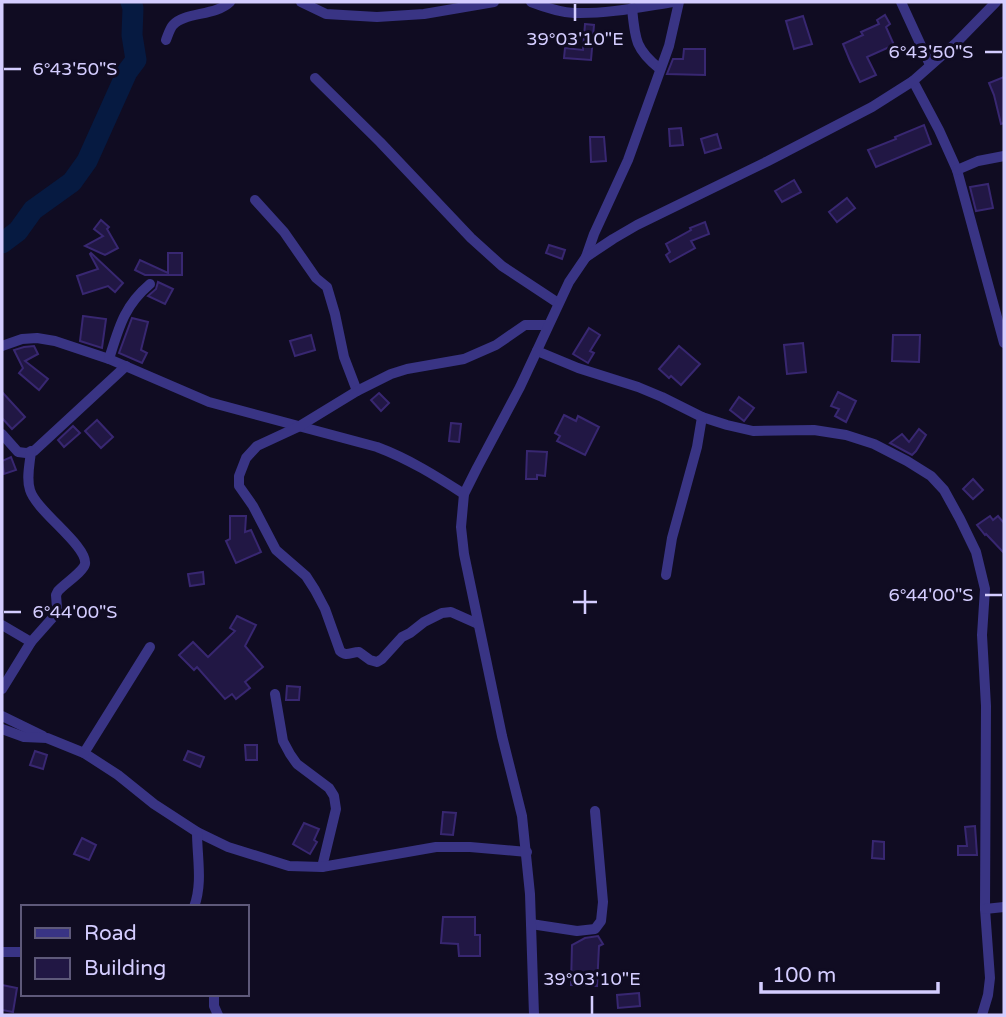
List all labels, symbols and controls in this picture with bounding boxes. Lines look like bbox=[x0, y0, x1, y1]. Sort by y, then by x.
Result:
text: 39°03'10"E bbox=[526, 28, 624, 50]
text: 6°43'50"S bbox=[889, 41, 973, 63]
text: 6°43'50"S bbox=[33, 58, 117, 80]
text: 6°44'00"S bbox=[889, 584, 973, 606]
text: 6°44'00"S bbox=[33, 601, 117, 623]
legend bbox=[21, 905, 248, 996]
text: Road bbox=[84, 921, 137, 946]
scale bar bbox=[761, 950, 938, 994]
text: Building bbox=[84, 956, 166, 981]
text: 100 m bbox=[772, 963, 836, 988]
text: 39°03'10"E bbox=[543, 968, 641, 990]

